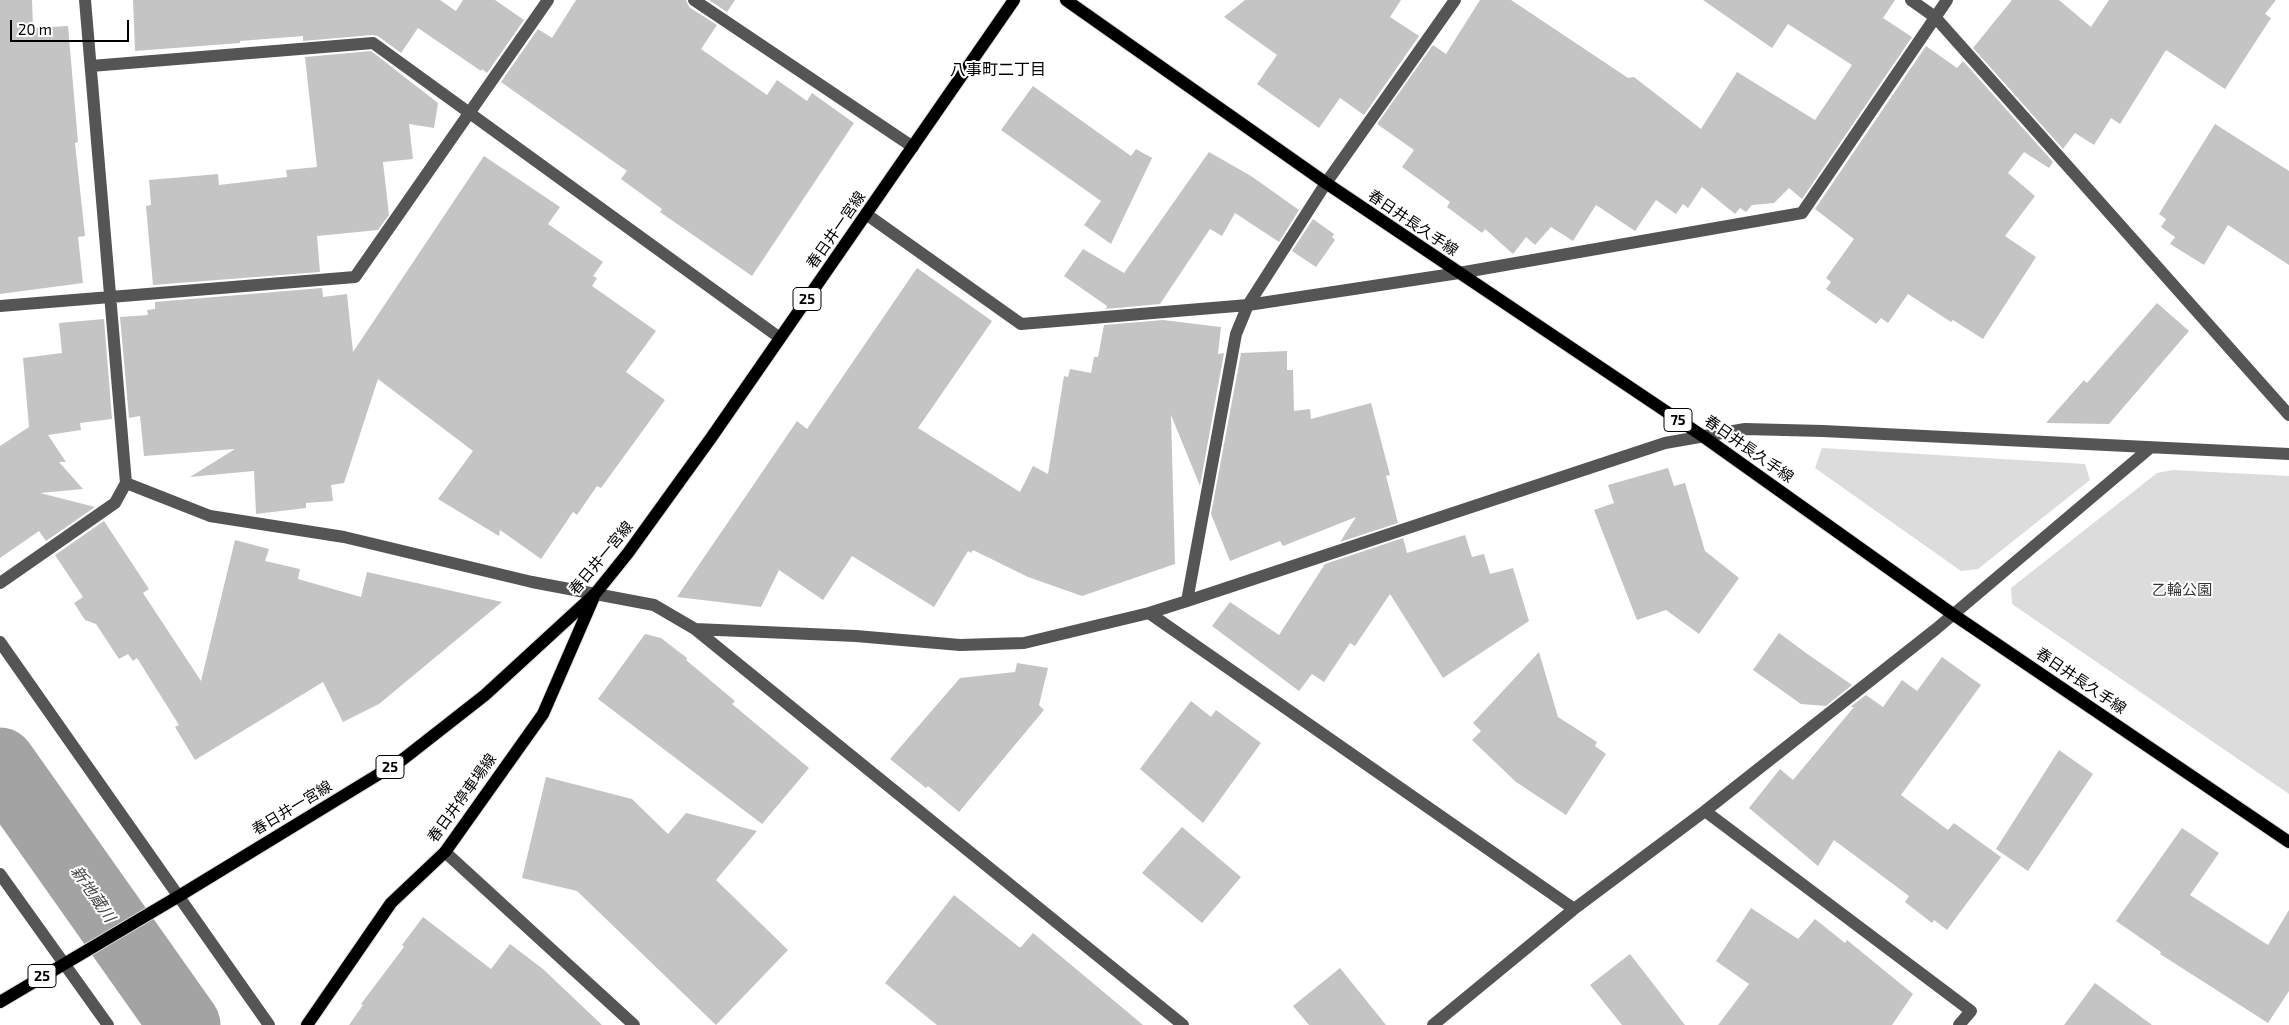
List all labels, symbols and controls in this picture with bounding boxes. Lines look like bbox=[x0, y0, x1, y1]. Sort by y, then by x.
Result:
scale bar bbox=[12, 10, 131, 42]
text: 20 m bbox=[18, 20, 52, 38]
district label: 八事町二丁目 bbox=[950, 60, 1046, 80]
street label: 春日井長久手線 bbox=[1364, 186, 1462, 260]
street label: 春日井一宮線 bbox=[803, 188, 869, 272]
road number: 25 bbox=[793, 288, 821, 310]
road number: 75 bbox=[1664, 408, 1692, 432]
street label: 春日井長久手線 bbox=[1701, 412, 1797, 486]
street label: 春日井一宮線 bbox=[565, 518, 637, 598]
park label: 乙輪公園 bbox=[2152, 581, 2212, 599]
street label: 春日井長久手線 bbox=[2032, 644, 2130, 718]
street label: 春日井停車場線 bbox=[424, 750, 500, 846]
road number: 25 bbox=[376, 756, 404, 779]
street label: 春日井一宮線 bbox=[249, 777, 335, 839]
water label: 新地蔵川 bbox=[67, 862, 119, 926]
road number: 25 bbox=[28, 964, 56, 988]

